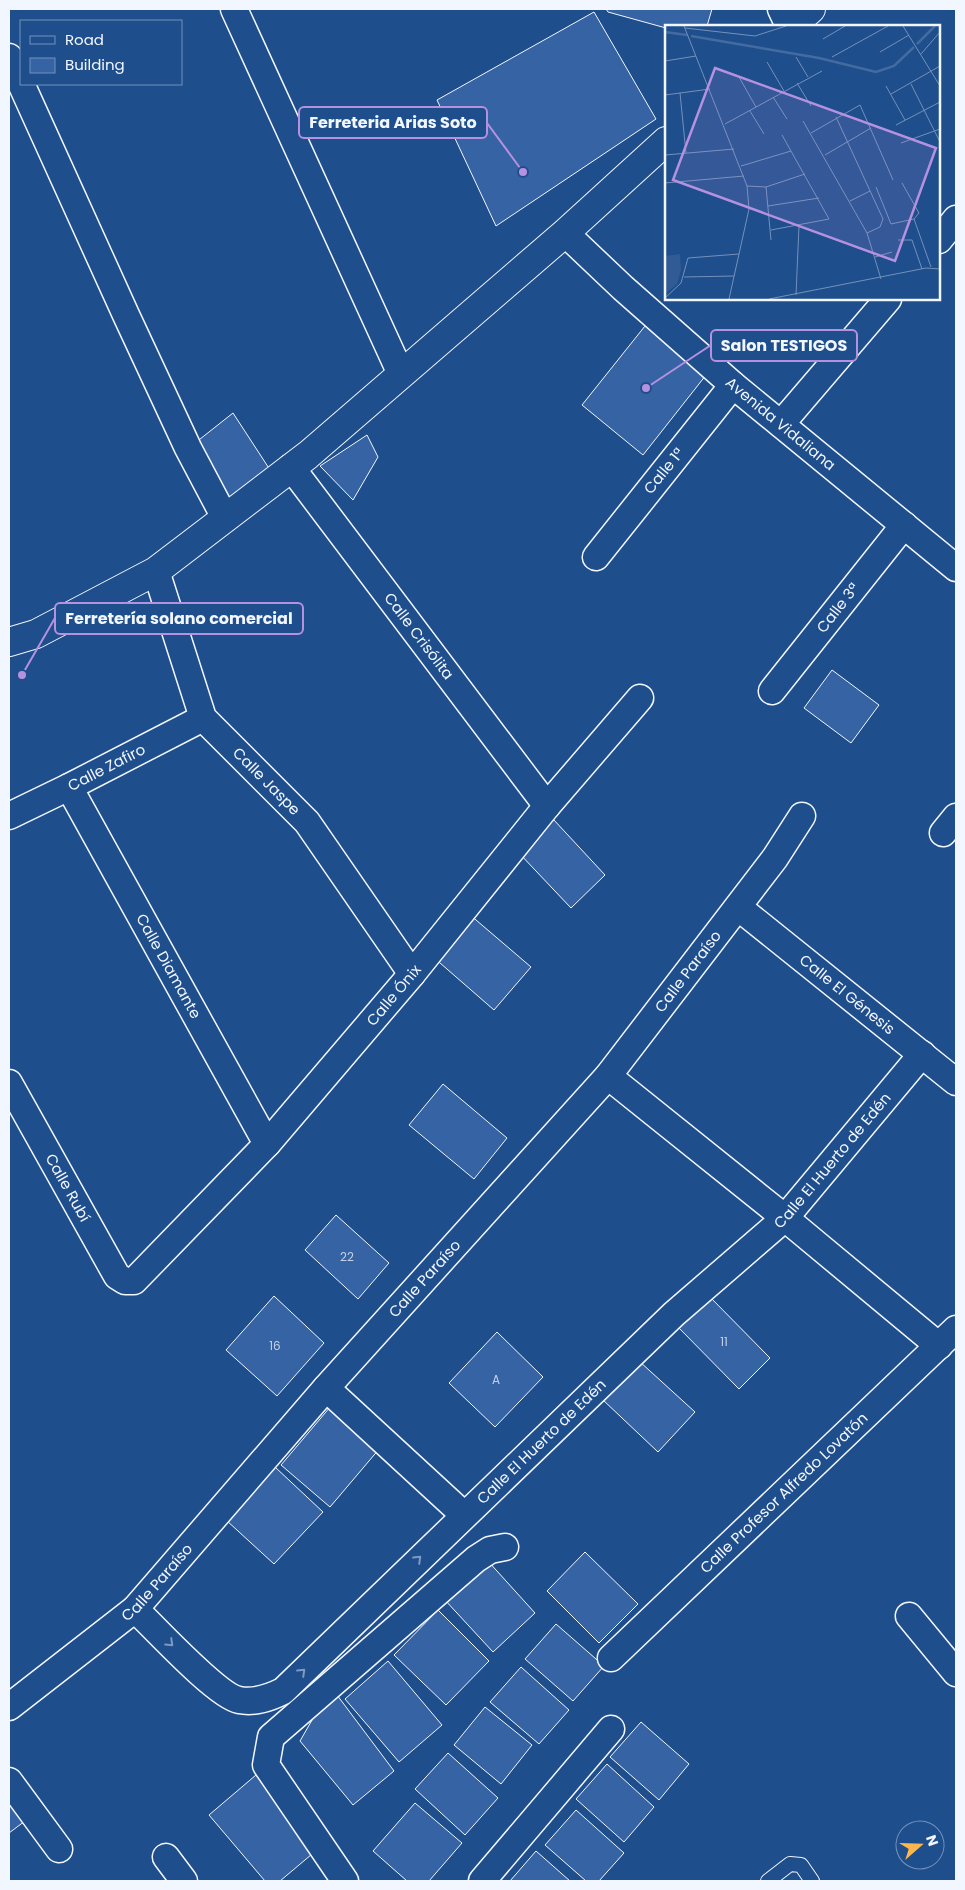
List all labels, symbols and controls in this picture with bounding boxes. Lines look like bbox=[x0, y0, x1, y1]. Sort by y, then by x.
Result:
legend bbox=[20, 20, 182, 85]
inset map bbox=[665, 25, 940, 300]
text: Road bbox=[65, 29, 104, 50]
text: Building bbox=[65, 54, 125, 75]
callout: Ferreteria Arias Soto bbox=[299, 107, 487, 138]
text: Ferreteria Arias Soto bbox=[309, 111, 477, 134]
callout: Salon TESTIGOS bbox=[711, 330, 857, 361]
text: Salon TESTIGOS bbox=[721, 334, 847, 357]
street label: Avenida Vidaliana bbox=[721, 372, 840, 475]
street label: Calle 1ª bbox=[638, 443, 689, 498]
street label: Calle 3ª bbox=[811, 578, 864, 637]
street label: Calle Crisólita bbox=[379, 588, 459, 684]
callout: Ferretería solano comercial bbox=[55, 603, 303, 634]
text: Ferretería solano comercial bbox=[65, 607, 293, 630]
street label: Calle Zafiro bbox=[64, 738, 149, 796]
street label: Calle Jaspe bbox=[228, 743, 305, 820]
street label: Calle Diamante bbox=[131, 910, 206, 1022]
street label: Calle Paraíso bbox=[650, 926, 726, 1016]
street label: Calle El Génesis bbox=[795, 949, 900, 1039]
street label: Calle Ónix bbox=[361, 960, 426, 1030]
street label: Calle El Huerto de Edén bbox=[769, 1088, 896, 1233]
street label: Calle Rubí bbox=[41, 1150, 96, 1226]
street label: Calle Paraíso bbox=[384, 1235, 465, 1322]
house number: 22 bbox=[340, 1248, 354, 1265]
house number: 11 bbox=[720, 1333, 728, 1350]
house number: 16 bbox=[269, 1337, 281, 1354]
house number: A bbox=[492, 1371, 500, 1388]
street label: Calle El Huerto de Edén bbox=[472, 1374, 611, 1509]
street label: Calle Profesor Alfredo Lovatón bbox=[695, 1408, 872, 1578]
street label: Calle Paraíso bbox=[117, 1539, 197, 1626]
one-way arrow bbox=[413, 1556, 422, 1565]
one-way arrow bbox=[164, 1637, 173, 1646]
one-way arrow bbox=[296, 1669, 305, 1678]
north arrow bbox=[895, 1820, 945, 1870]
text: N bbox=[921, 1832, 943, 1849]

